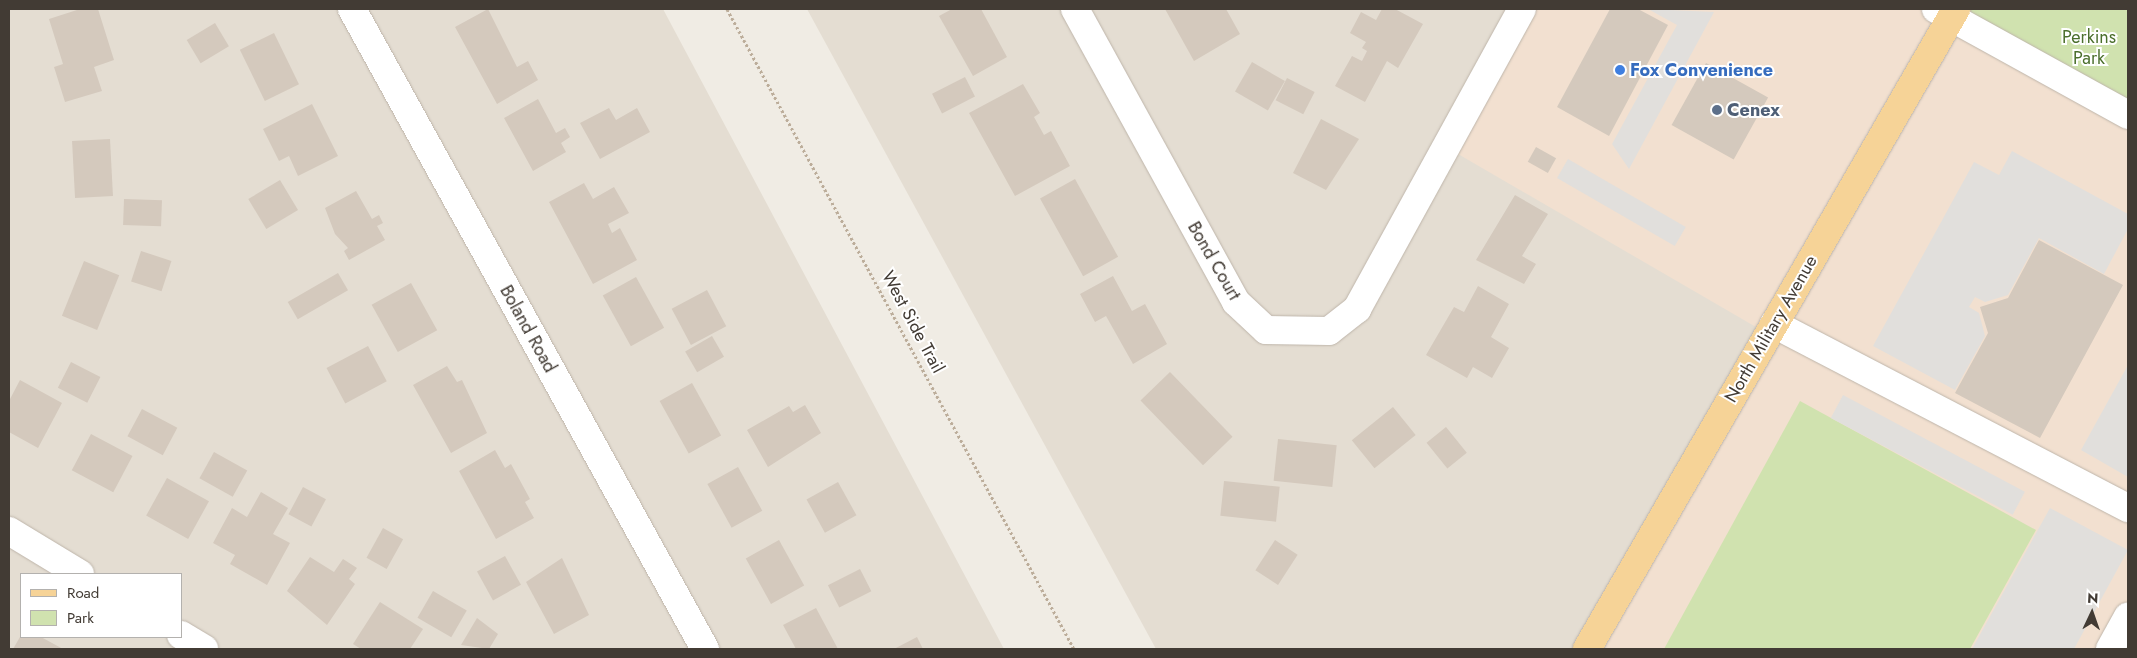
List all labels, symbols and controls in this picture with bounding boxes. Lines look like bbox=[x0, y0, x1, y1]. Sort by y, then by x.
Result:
park label: Perkins Park bbox=[2062, 27, 2116, 70]
place label: Fox Convenience bbox=[1630, 59, 1773, 81]
marker: Fox Convenience bbox=[1614, 64, 1626, 76]
place label: Cenex bbox=[1727, 99, 1780, 121]
marker: Cenex bbox=[1711, 104, 1723, 116]
street label: Bond Court bbox=[1183, 218, 1245, 304]
street label: North Military Avenue bbox=[1720, 252, 1822, 406]
street label: West Side Trail bbox=[877, 267, 949, 377]
street label: Boland Road bbox=[495, 282, 561, 376]
legend bbox=[20, 573, 182, 638]
text: Road bbox=[67, 582, 99, 604]
north arrow bbox=[2067, 588, 2117, 638]
text: N bbox=[2087, 588, 2099, 608]
text: Park bbox=[67, 607, 94, 629]

